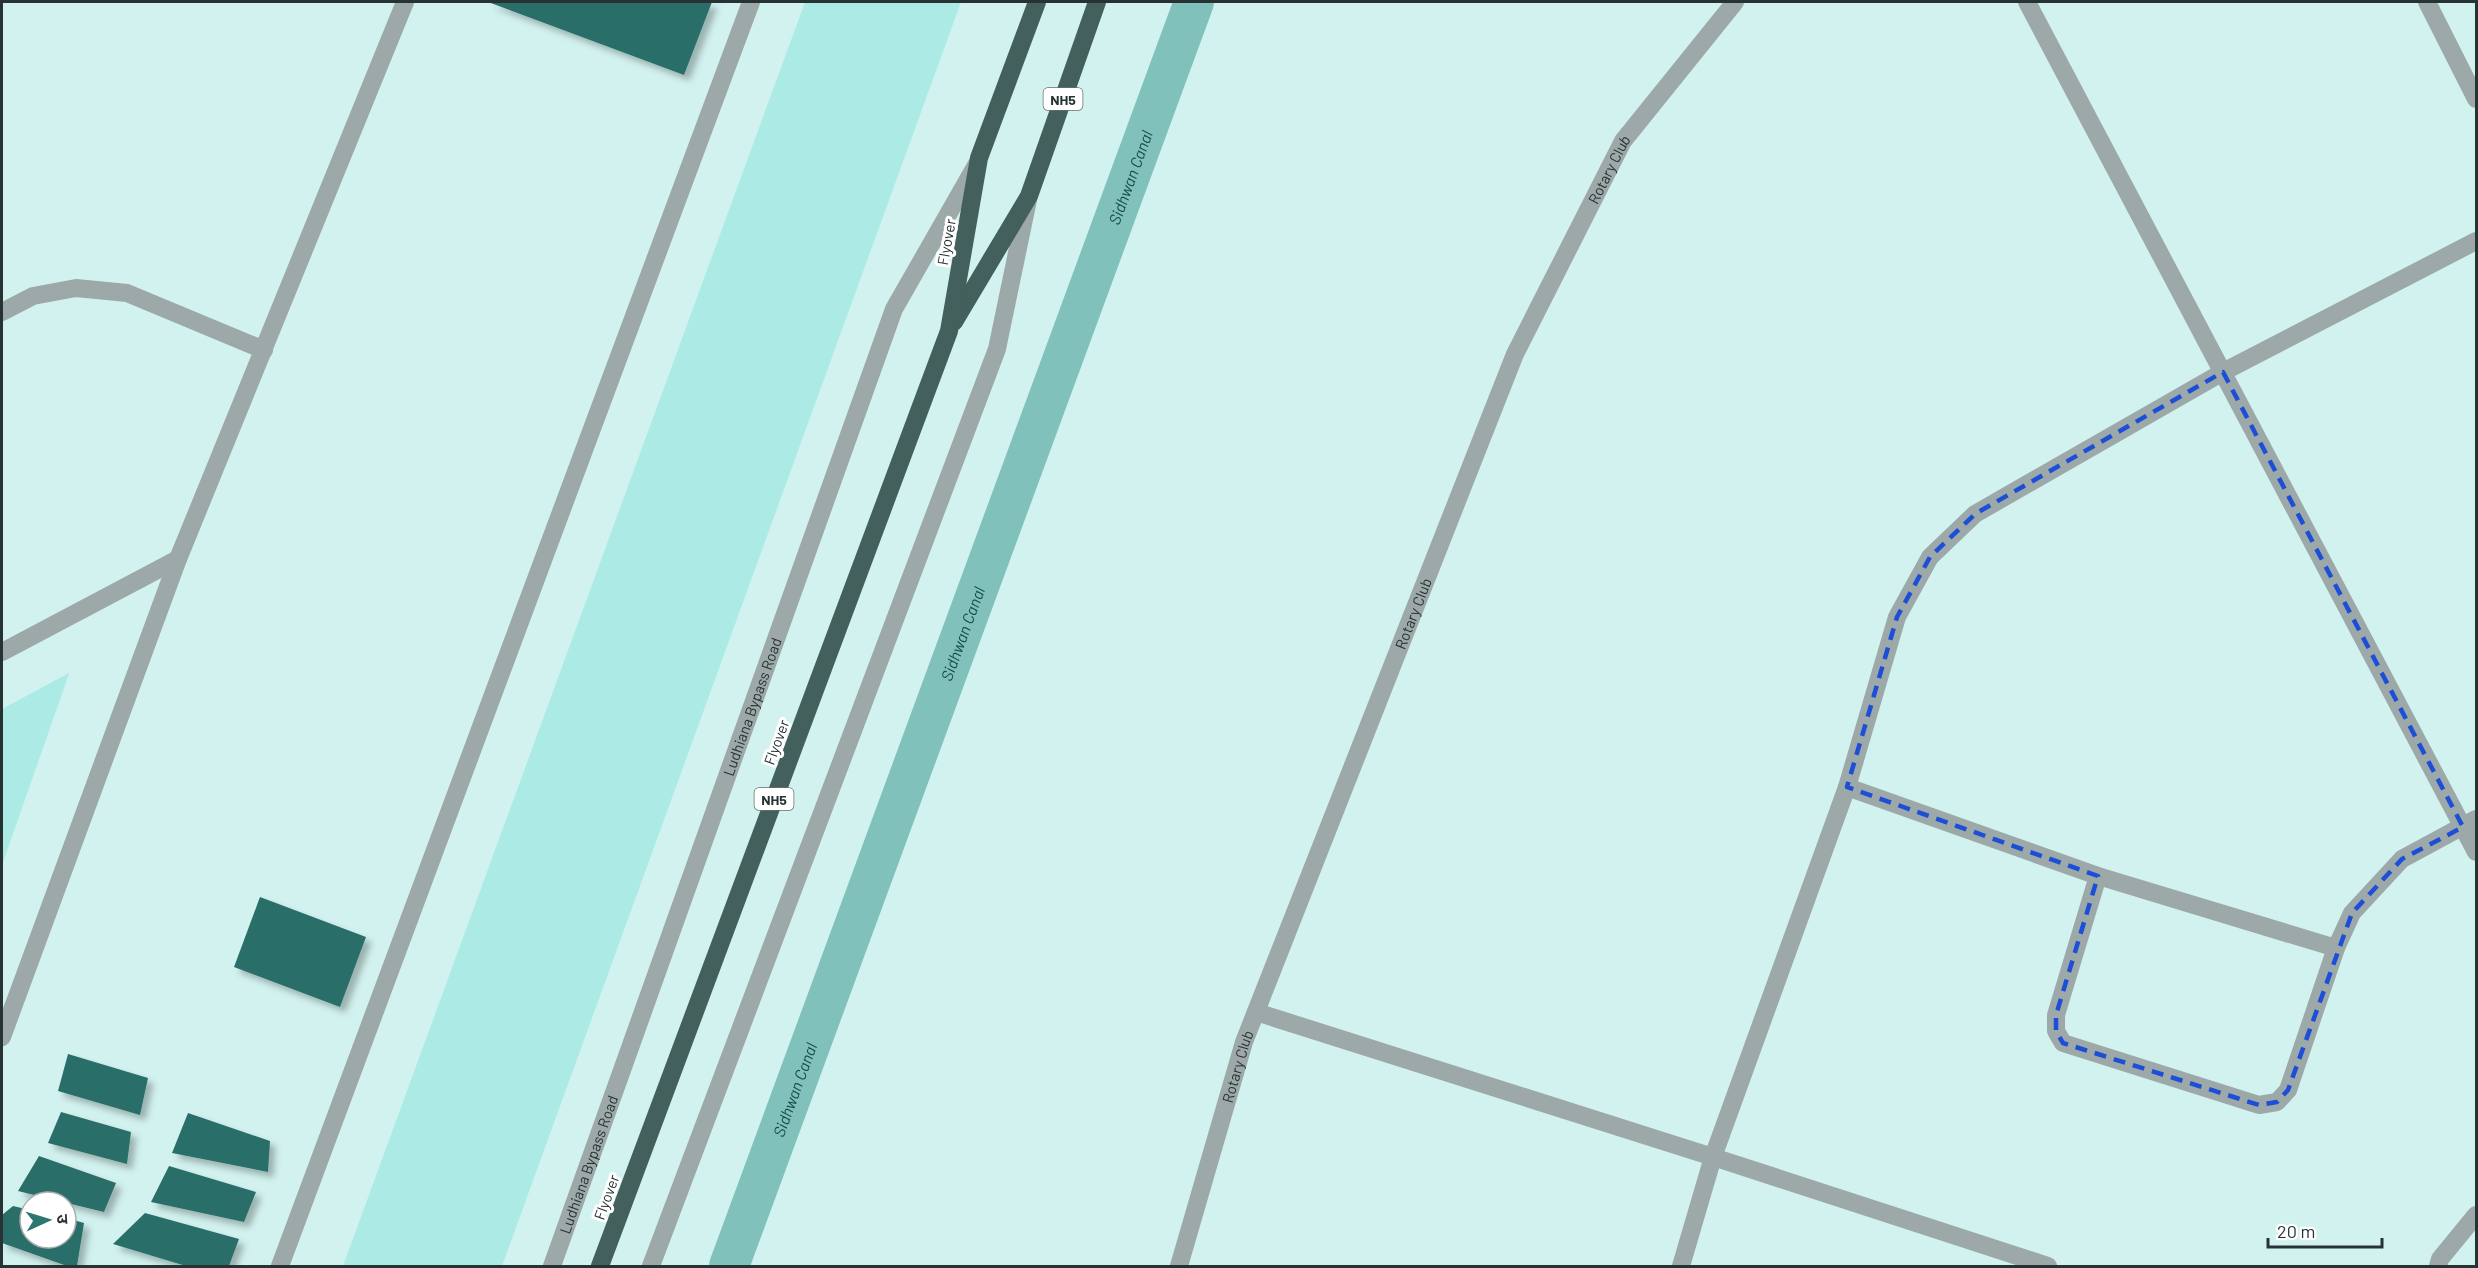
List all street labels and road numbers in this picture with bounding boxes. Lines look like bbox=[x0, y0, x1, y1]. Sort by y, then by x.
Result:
road number: NH5 bbox=[1044, 88, 1082, 110]
street label: Rotary Club bbox=[1584, 131, 1634, 207]
street label: Flyover bbox=[933, 217, 959, 267]
street label: Rotary Club bbox=[1391, 575, 1435, 651]
street label: Ludhiana Bypass Road bbox=[719, 635, 785, 778]
street label: Flyover bbox=[760, 716, 793, 767]
road number: NH5 bbox=[754, 788, 794, 810]
street label: Rotary Club bbox=[1218, 1027, 1257, 1105]
street label: Ludhiana Bypass Road bbox=[555, 1093, 621, 1236]
street label: Flyover bbox=[590, 1171, 623, 1222]

